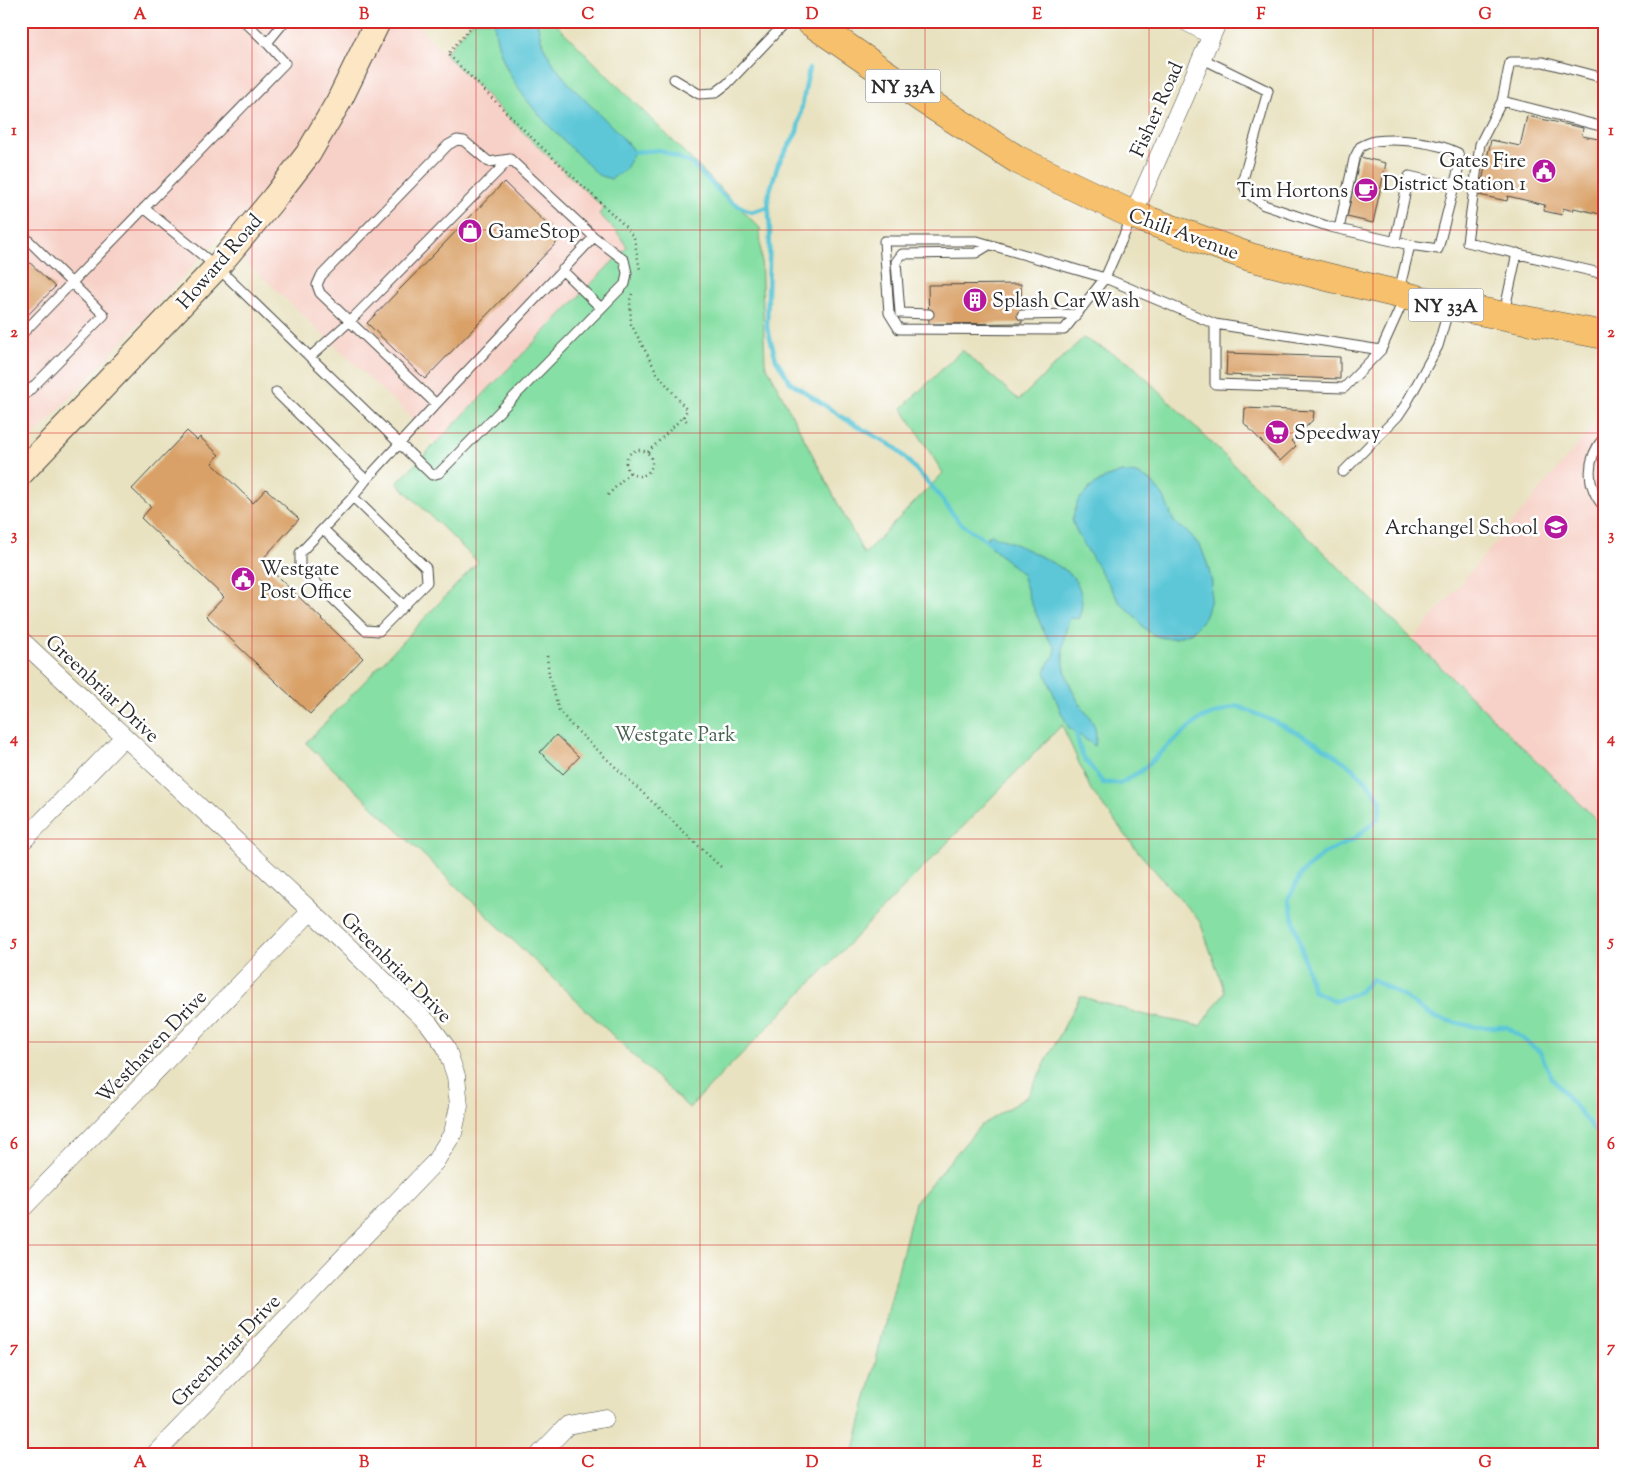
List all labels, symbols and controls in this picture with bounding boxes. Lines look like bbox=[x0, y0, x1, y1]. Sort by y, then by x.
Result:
text: A bbox=[134, 4, 147, 27]
text: B bbox=[359, 4, 369, 27]
text: C bbox=[582, 4, 595, 27]
text: D bbox=[806, 4, 819, 27]
text: E bbox=[1032, 4, 1042, 27]
text: F bbox=[1257, 4, 1266, 27]
text: G bbox=[1478, 4, 1492, 27]
street label: Fisher Road bbox=[1124, 58, 1192, 162]
road number: NY 33A bbox=[866, 70, 940, 102]
text: 1 bbox=[11, 120, 17, 143]
text: 1 bbox=[1608, 120, 1614, 143]
place label: Gates Fire District Station 1 bbox=[1383, 148, 1526, 200]
public building icon: Gates Fire District Station 1 bbox=[1531, 158, 1557, 184]
cafe icon: Tim Hortons bbox=[1353, 177, 1379, 203]
place label: Tim Hortons bbox=[1237, 178, 1348, 207]
street label: Chili Avenue bbox=[1124, 202, 1243, 269]
street label: Howard Road bbox=[171, 209, 271, 317]
shop icon: GameStop bbox=[457, 218, 483, 244]
place label: GameStop bbox=[488, 219, 580, 248]
building icon: Splash Car Wash bbox=[962, 287, 988, 313]
place label: Splash Car Wash bbox=[992, 288, 1140, 317]
road number: NY 33A bbox=[1408, 288, 1484, 322]
text: 2 bbox=[10, 322, 18, 345]
text: 2 bbox=[1607, 322, 1615, 345]
supermarket icon: Speedway bbox=[1264, 419, 1290, 445]
place label: Speedway bbox=[1294, 420, 1381, 449]
school or university icon: Archangel School bbox=[1543, 514, 1569, 540]
place label: Archangel School bbox=[1385, 515, 1538, 544]
text: 3 bbox=[11, 525, 18, 548]
text: 3 bbox=[1608, 525, 1615, 548]
place label: Westgate Post Office bbox=[260, 556, 352, 608]
public building icon: Westgate Post Office bbox=[230, 566, 256, 592]
street label: Greenbriar Drive bbox=[38, 629, 165, 751]
park label: Westgate Park bbox=[614, 722, 736, 751]
text: 4 bbox=[9, 728, 18, 751]
text: 4 bbox=[1606, 728, 1615, 751]
street label: Greenbriar Drive bbox=[333, 907, 457, 1031]
text: 5 bbox=[9, 931, 17, 954]
text: 5 bbox=[1606, 931, 1614, 954]
street label: Westhaven Drive bbox=[91, 984, 215, 1111]
text: 6 bbox=[10, 1134, 18, 1157]
text: 6 bbox=[1607, 1134, 1615, 1157]
street label: Greenbriar Drive bbox=[165, 1289, 288, 1415]
text: 7 bbox=[10, 1337, 19, 1360]
text: 7 bbox=[1607, 1337, 1616, 1360]
text: A bbox=[134, 1452, 147, 1475]
text: B bbox=[359, 1452, 369, 1475]
text: C bbox=[582, 1452, 595, 1475]
text: D bbox=[806, 1452, 819, 1475]
text: E bbox=[1032, 1452, 1042, 1475]
text: F bbox=[1257, 1452, 1266, 1475]
text: G bbox=[1478, 1452, 1492, 1475]

